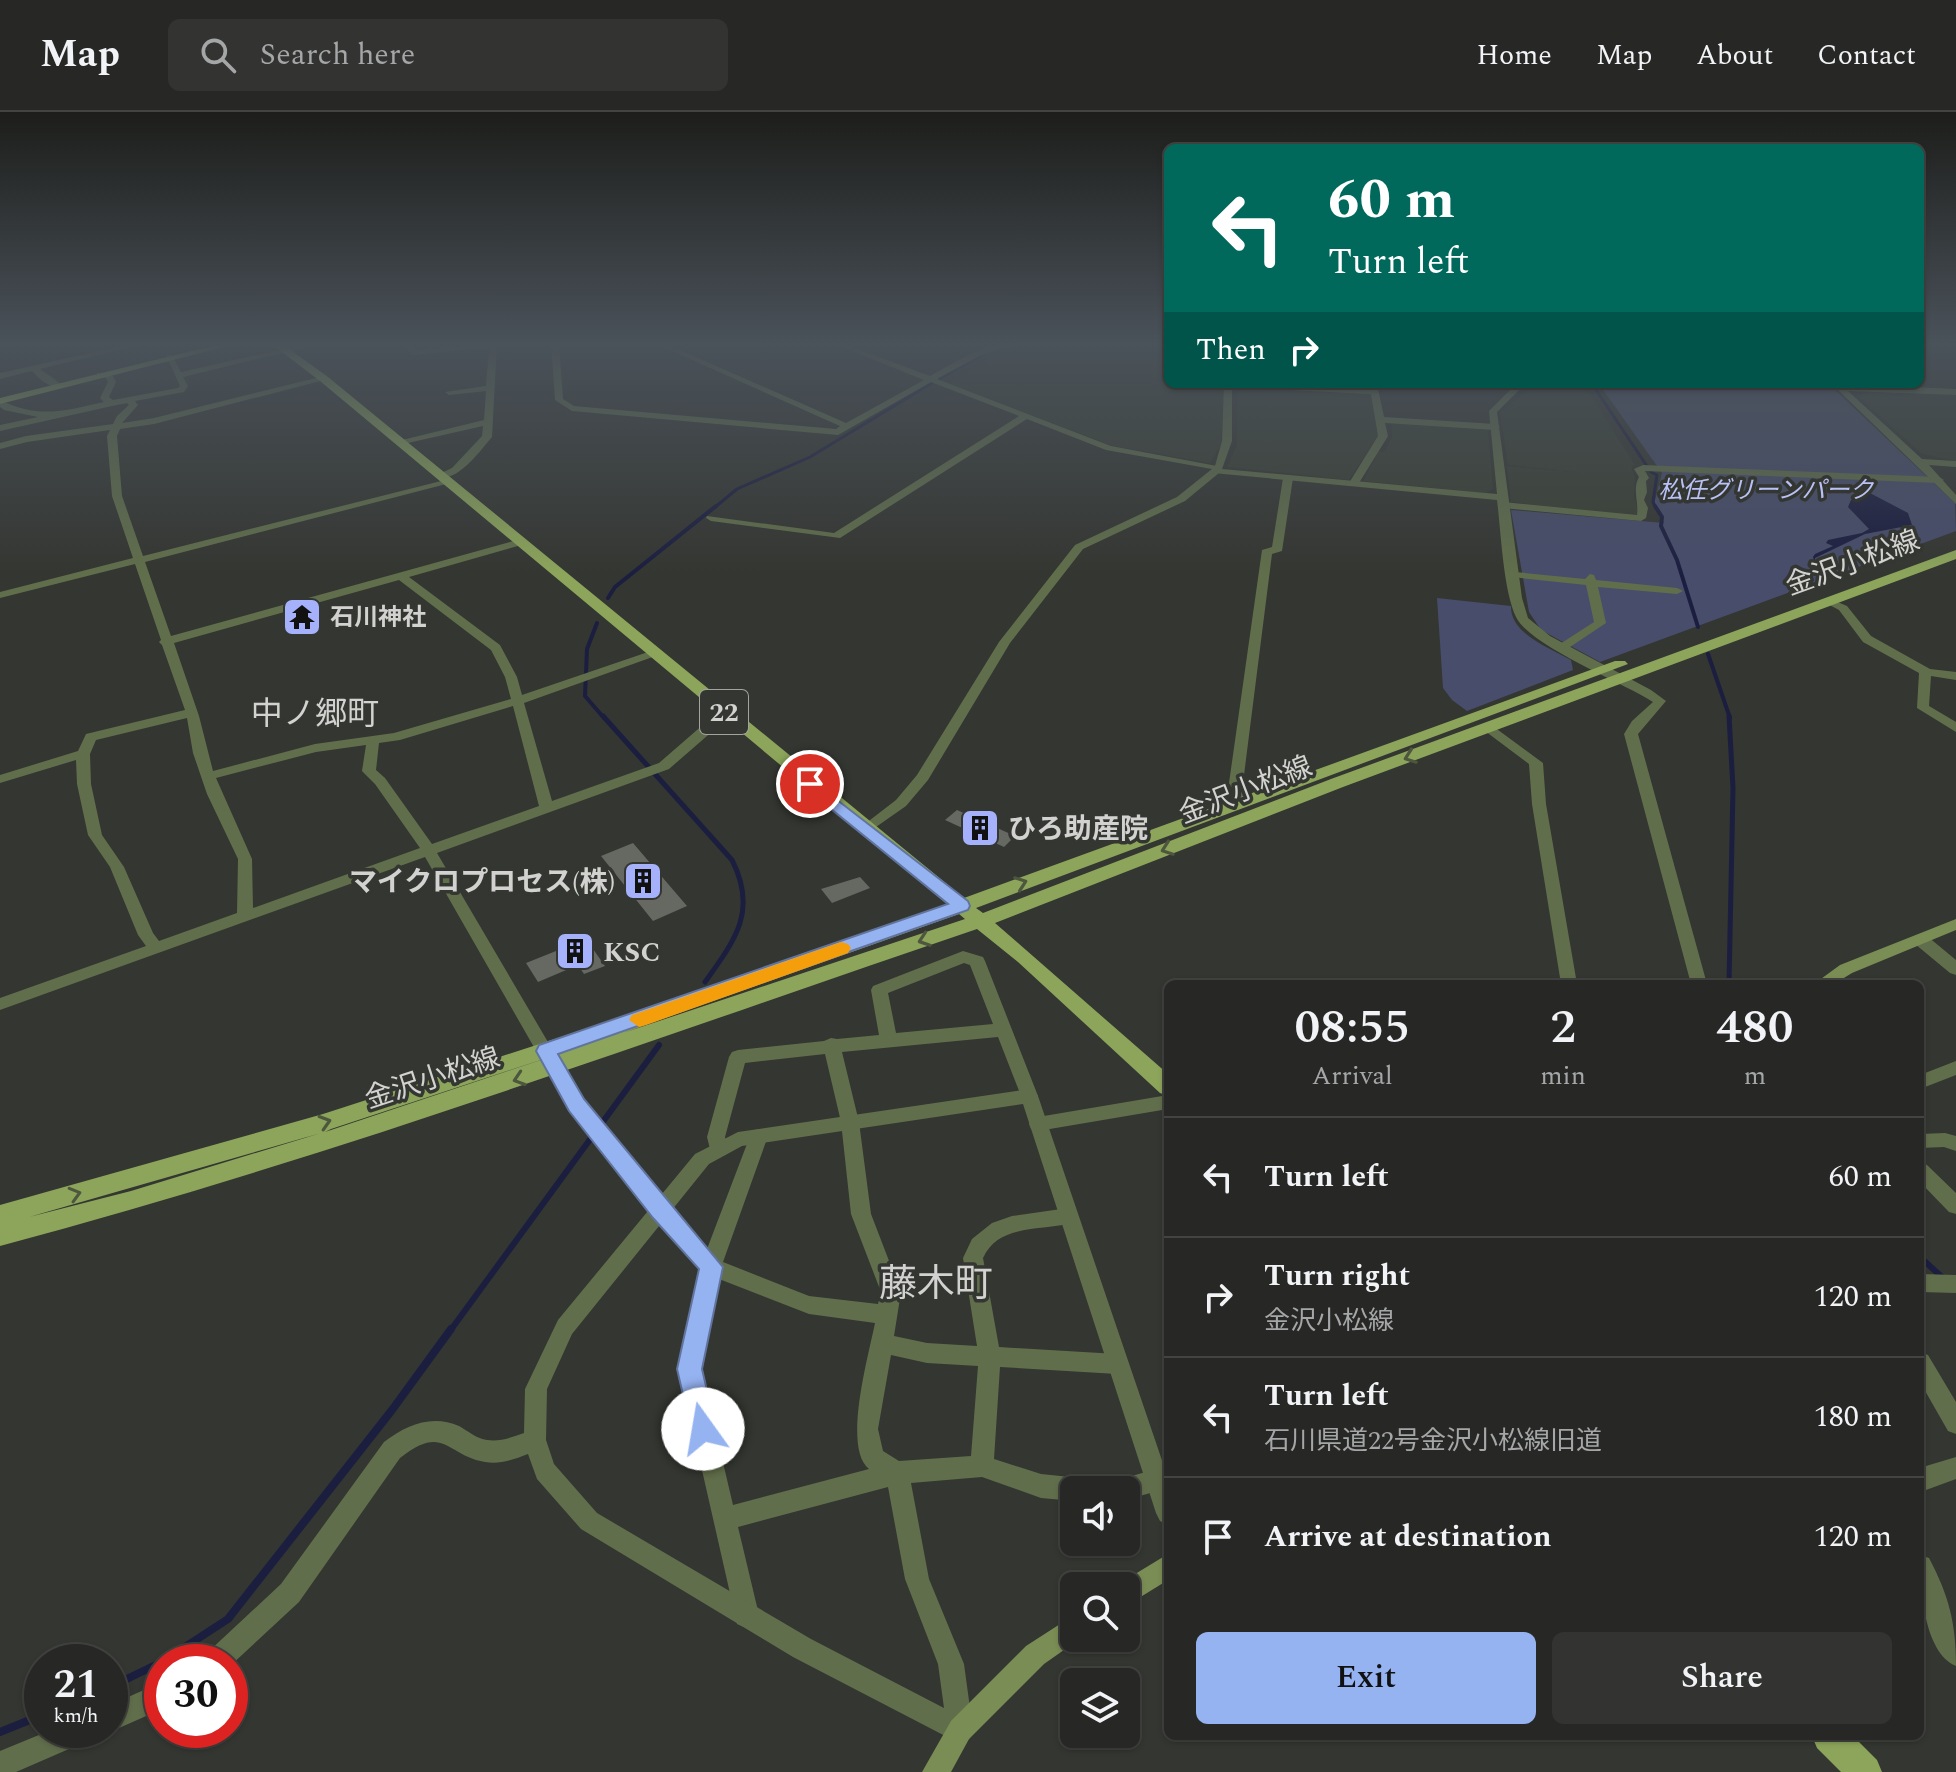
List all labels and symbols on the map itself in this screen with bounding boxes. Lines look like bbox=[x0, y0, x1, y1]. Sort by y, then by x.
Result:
park label: 松任グリーンパーク bbox=[1659, 473, 1874, 509]
street label: 金沢小松線 bbox=[1779, 519, 1926, 608]
temple icon: 石川神社 bbox=[281, 596, 323, 638]
place label: 石川神社 bbox=[330, 600, 426, 636]
district label: 中ノ郷町 bbox=[251, 690, 379, 739]
road number: 22 bbox=[700, 690, 748, 734]
street label: 金沢小松線 bbox=[1172, 745, 1319, 836]
one-way arrow bbox=[1404, 747, 1418, 764]
pin bbox=[776, 750, 844, 818]
building icon: ひろ助産院 bbox=[959, 807, 1001, 849]
place label: ひろ助産院 bbox=[1008, 808, 1148, 851]
one-way arrow bbox=[1161, 839, 1175, 856]
building icon: マイクロプロセス(株) bbox=[622, 860, 664, 902]
place label: マイクロプロセス(株) bbox=[349, 861, 615, 904]
one-way arrow bbox=[1013, 876, 1027, 893]
building icon: KSC bbox=[554, 930, 596, 972]
place label: KSC bbox=[603, 931, 660, 974]
one-way arrow bbox=[918, 931, 932, 947]
street label: 金沢小松線 bbox=[359, 1036, 506, 1121]
one-way arrow bbox=[513, 1069, 527, 1085]
one-way arrow bbox=[317, 1115, 331, 1131]
one-way arrow bbox=[68, 1187, 81, 1203]
district label: 藤木町 bbox=[879, 1256, 993, 1314]
position arrow bbox=[661, 1387, 745, 1471]
speed limit sign: 30 bbox=[144, 1644, 248, 1748]

